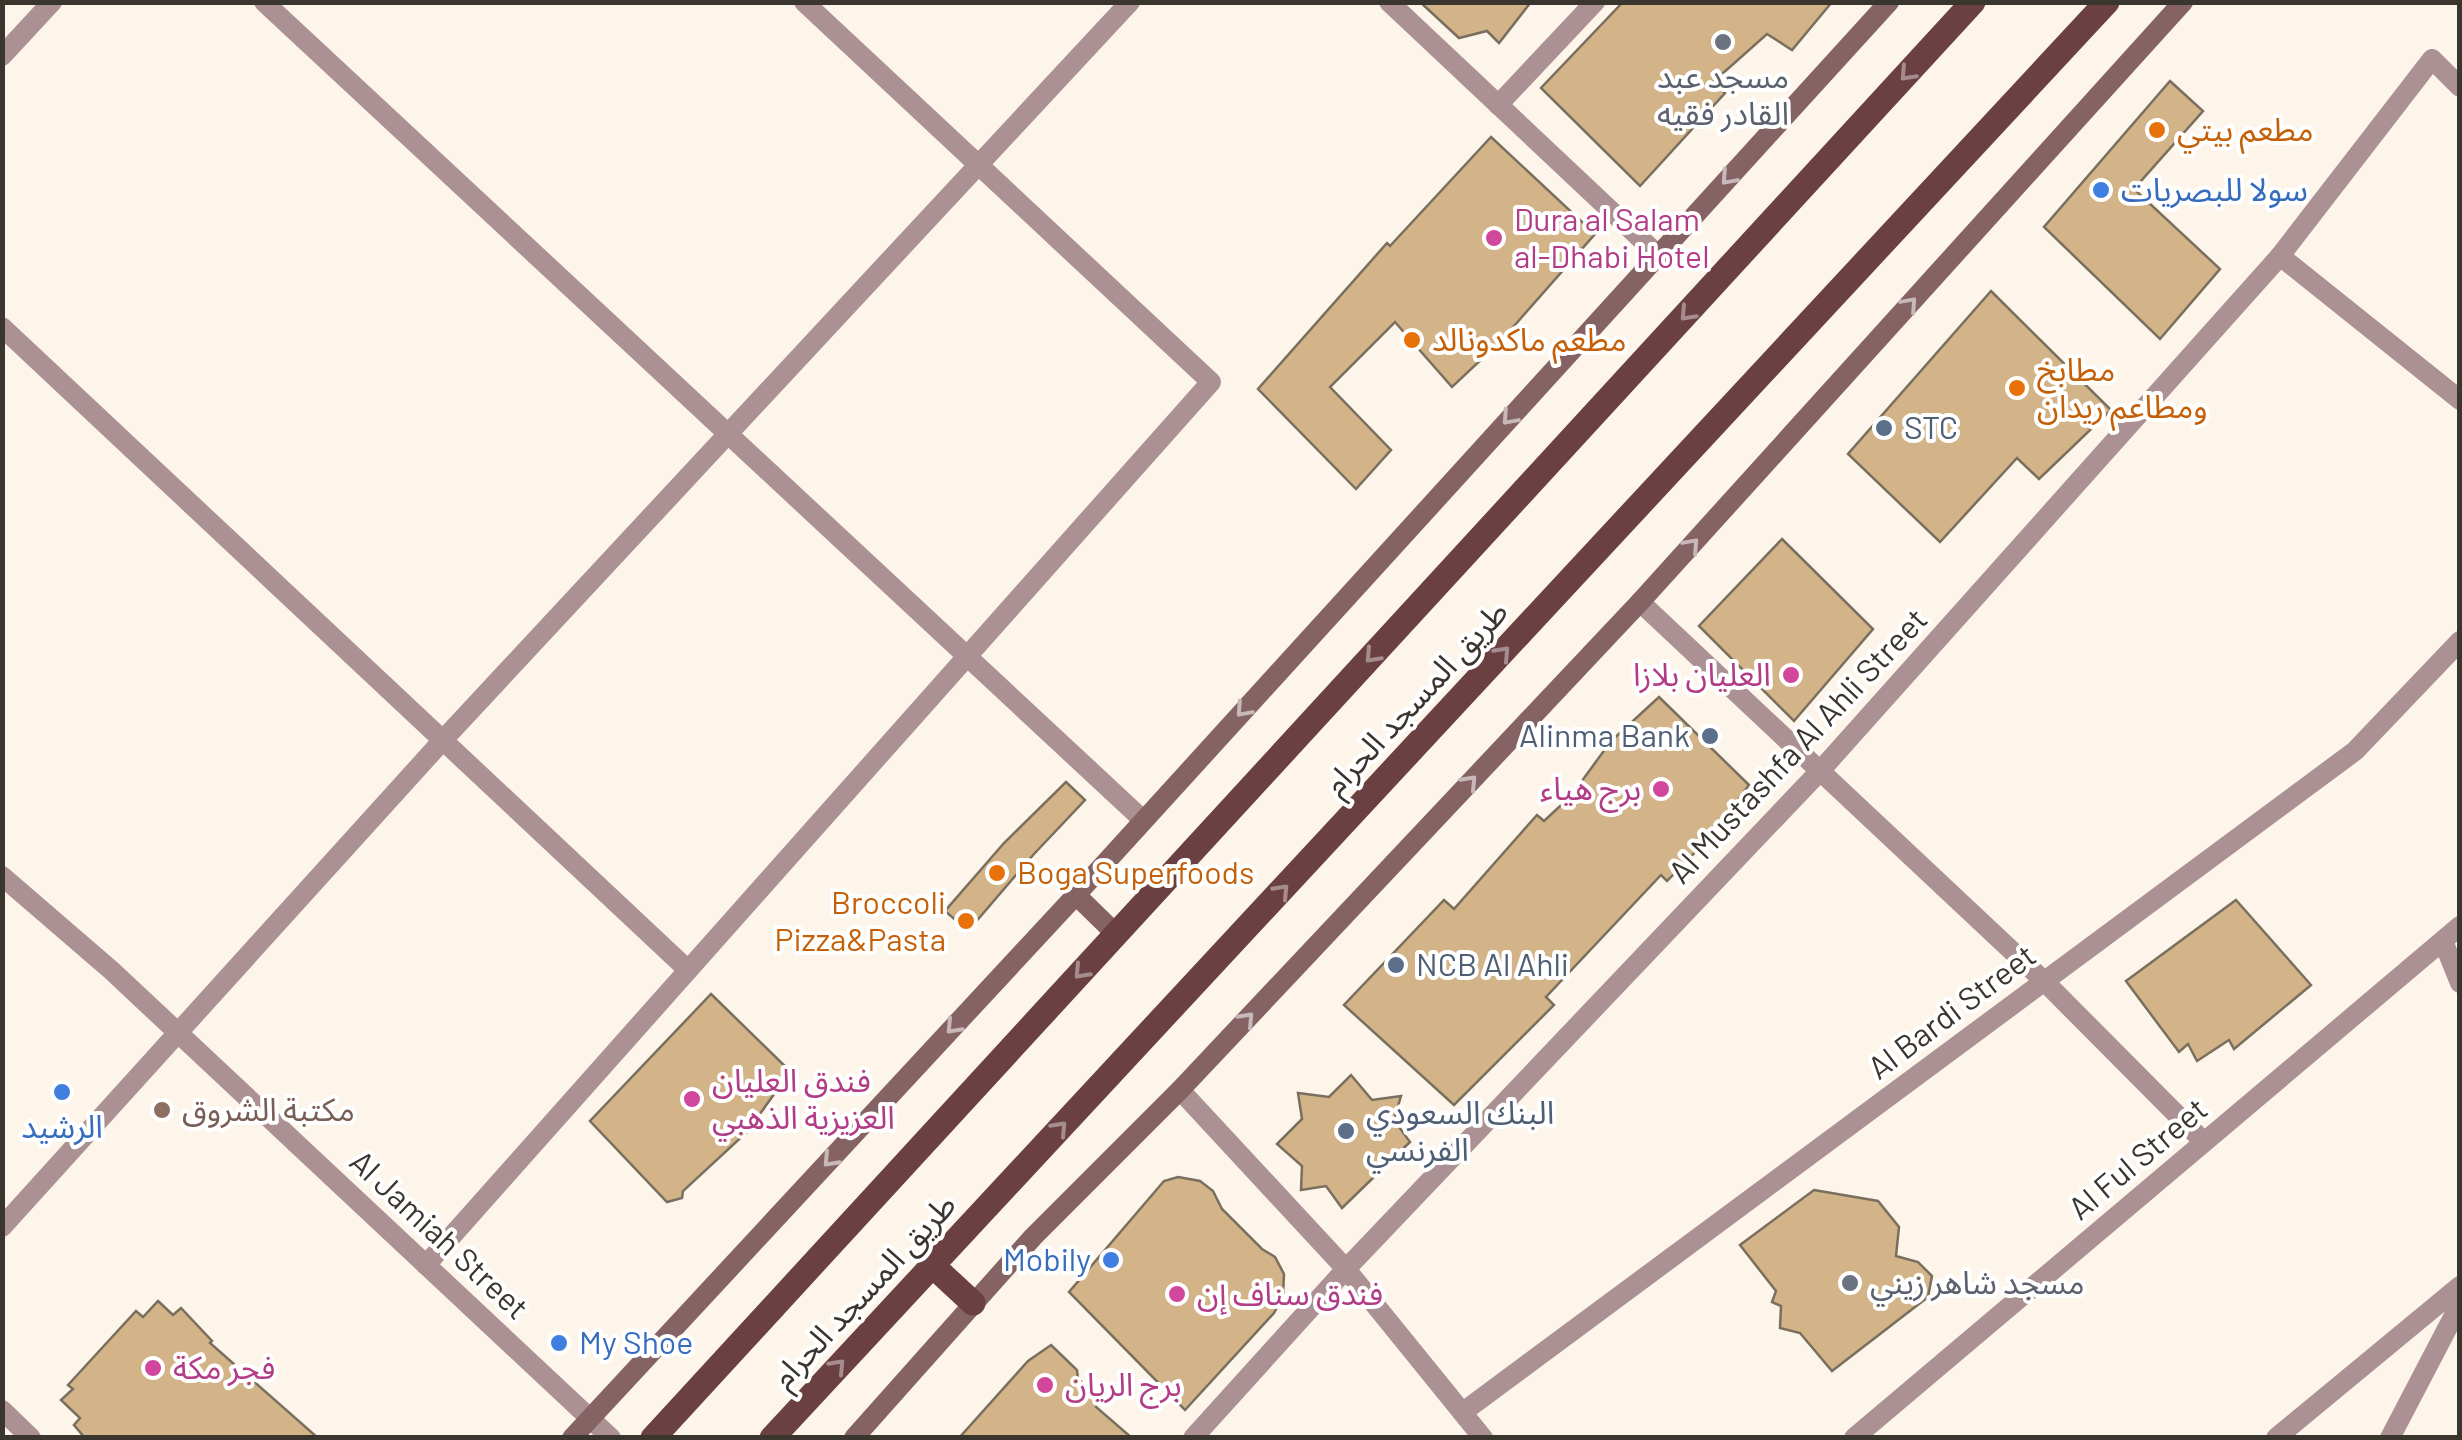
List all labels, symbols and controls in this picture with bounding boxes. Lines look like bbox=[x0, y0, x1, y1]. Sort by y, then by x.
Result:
marker: مسجد عبد القادر فقيه bbox=[1712, 31, 1734, 53]
place label: مسجد عبد القادر فقيه bbox=[1657, 56, 1789, 133]
one-way arrow bbox=[1901, 62, 1919, 81]
place label: مطعم بيتي bbox=[2177, 109, 2314, 154]
marker: مطعم بيتي bbox=[2146, 119, 2168, 141]
one-way arrow bbox=[1722, 166, 1740, 185]
place label: سولا للبصريات bbox=[2121, 169, 2308, 209]
marker: سولا للبصريات bbox=[2090, 179, 2112, 201]
place label: Dura al Salam al-Dhabi Hotel bbox=[1514, 199, 1710, 274]
marker: Dura al Salam al-Dhabi Hotel bbox=[1483, 227, 1505, 249]
one-way arrow bbox=[1898, 297, 1916, 316]
one-way arrow bbox=[1681, 302, 1699, 320]
place label: مطعم ماكدونالد bbox=[1432, 319, 1626, 364]
marker: مطعم ماكدونالد bbox=[1401, 329, 1423, 351]
place label: مطابخ ومطاعم ريدان bbox=[2037, 349, 2208, 431]
marker: مطابخ ومطاعم ريدان bbox=[2006, 377, 2028, 399]
one-way arrow bbox=[1503, 406, 1521, 425]
place label: STC bbox=[1904, 407, 1958, 445]
marker: STC bbox=[1873, 417, 1895, 439]
one-way arrow bbox=[1680, 538, 1698, 557]
street label: طريق المسجد الحرام bbox=[1315, 592, 1519, 806]
street label: Al Mustashfa Al Ahli Street bbox=[1659, 599, 1934, 890]
one-way arrow bbox=[1366, 644, 1384, 663]
one-way arrow bbox=[1491, 646, 1509, 665]
place label: العليان بلازا bbox=[1633, 654, 1771, 694]
marker: العليان بلازا bbox=[1780, 664, 1802, 686]
one-way arrow bbox=[1237, 698, 1255, 717]
place label: Alinma Bank bbox=[1519, 715, 1690, 753]
marker: Alinma Bank bbox=[1699, 725, 1721, 747]
place label: برج هياء bbox=[1540, 768, 1641, 813]
one-way arrow bbox=[1458, 776, 1476, 794]
marker: برج هياء bbox=[1650, 778, 1672, 800]
place label: Boga Superfoods bbox=[1017, 852, 1254, 890]
marker: Boga Superfoods bbox=[986, 862, 1008, 884]
place label: Broccoli Pizza&Pasta bbox=[774, 882, 946, 957]
one-way arrow bbox=[1270, 884, 1288, 902]
marker: Broccoli Pizza&Pasta bbox=[955, 910, 977, 932]
street label: Al Bardi Street bbox=[1859, 935, 2042, 1086]
place label: NCB Al Ahli bbox=[1416, 944, 1569, 982]
marker: NCB Al Ahli bbox=[1385, 954, 1407, 976]
one-way arrow bbox=[1075, 960, 1093, 979]
one-way arrow bbox=[1235, 1012, 1253, 1031]
one-way arrow bbox=[947, 1016, 965, 1034]
place label: فندق العليان العزيزية الذهبي bbox=[712, 1060, 895, 1142]
marker: الرشيد bbox=[51, 1081, 73, 1103]
marker: فندق العليان العزيزية الذهبي bbox=[681, 1088, 703, 1110]
place label: مكتبة الشروق bbox=[182, 1089, 355, 1129]
street label: Al Ful Street bbox=[2060, 1089, 2214, 1226]
place label: البنك السعودي الفرنسي bbox=[1366, 1092, 1554, 1174]
marker: مكتبة الشروق bbox=[151, 1099, 173, 1121]
place label: الرشيد bbox=[21, 1106, 103, 1146]
marker: البنك السعودي الفرنسي bbox=[1335, 1120, 1357, 1142]
one-way arrow bbox=[1048, 1121, 1066, 1140]
street label: Al Jamiah Street bbox=[343, 1141, 537, 1326]
one-way arrow bbox=[824, 1148, 842, 1167]
street label: طريق المسجد الحرام bbox=[763, 1185, 967, 1399]
place label: Mobily bbox=[1003, 1239, 1091, 1277]
marker: Mobily bbox=[1100, 1249, 1122, 1271]
place label: مسجد شاهر زيني bbox=[1870, 1262, 2085, 1307]
marker: مسجد شاهر زيني bbox=[1839, 1272, 1861, 1294]
place label: فندق سناف إن bbox=[1197, 1273, 1383, 1316]
marker: فندق سناف إن bbox=[1166, 1283, 1188, 1305]
place label: My Shoe bbox=[579, 1322, 693, 1360]
marker: My Shoe bbox=[548, 1332, 570, 1354]
place label: فجر مكة bbox=[173, 1347, 275, 1387]
marker: فجر مكة bbox=[142, 1357, 164, 1379]
one-way arrow bbox=[827, 1359, 845, 1378]
place label: برج الريان bbox=[1065, 1364, 1182, 1409]
marker: برج الريان bbox=[1034, 1374, 1056, 1396]

